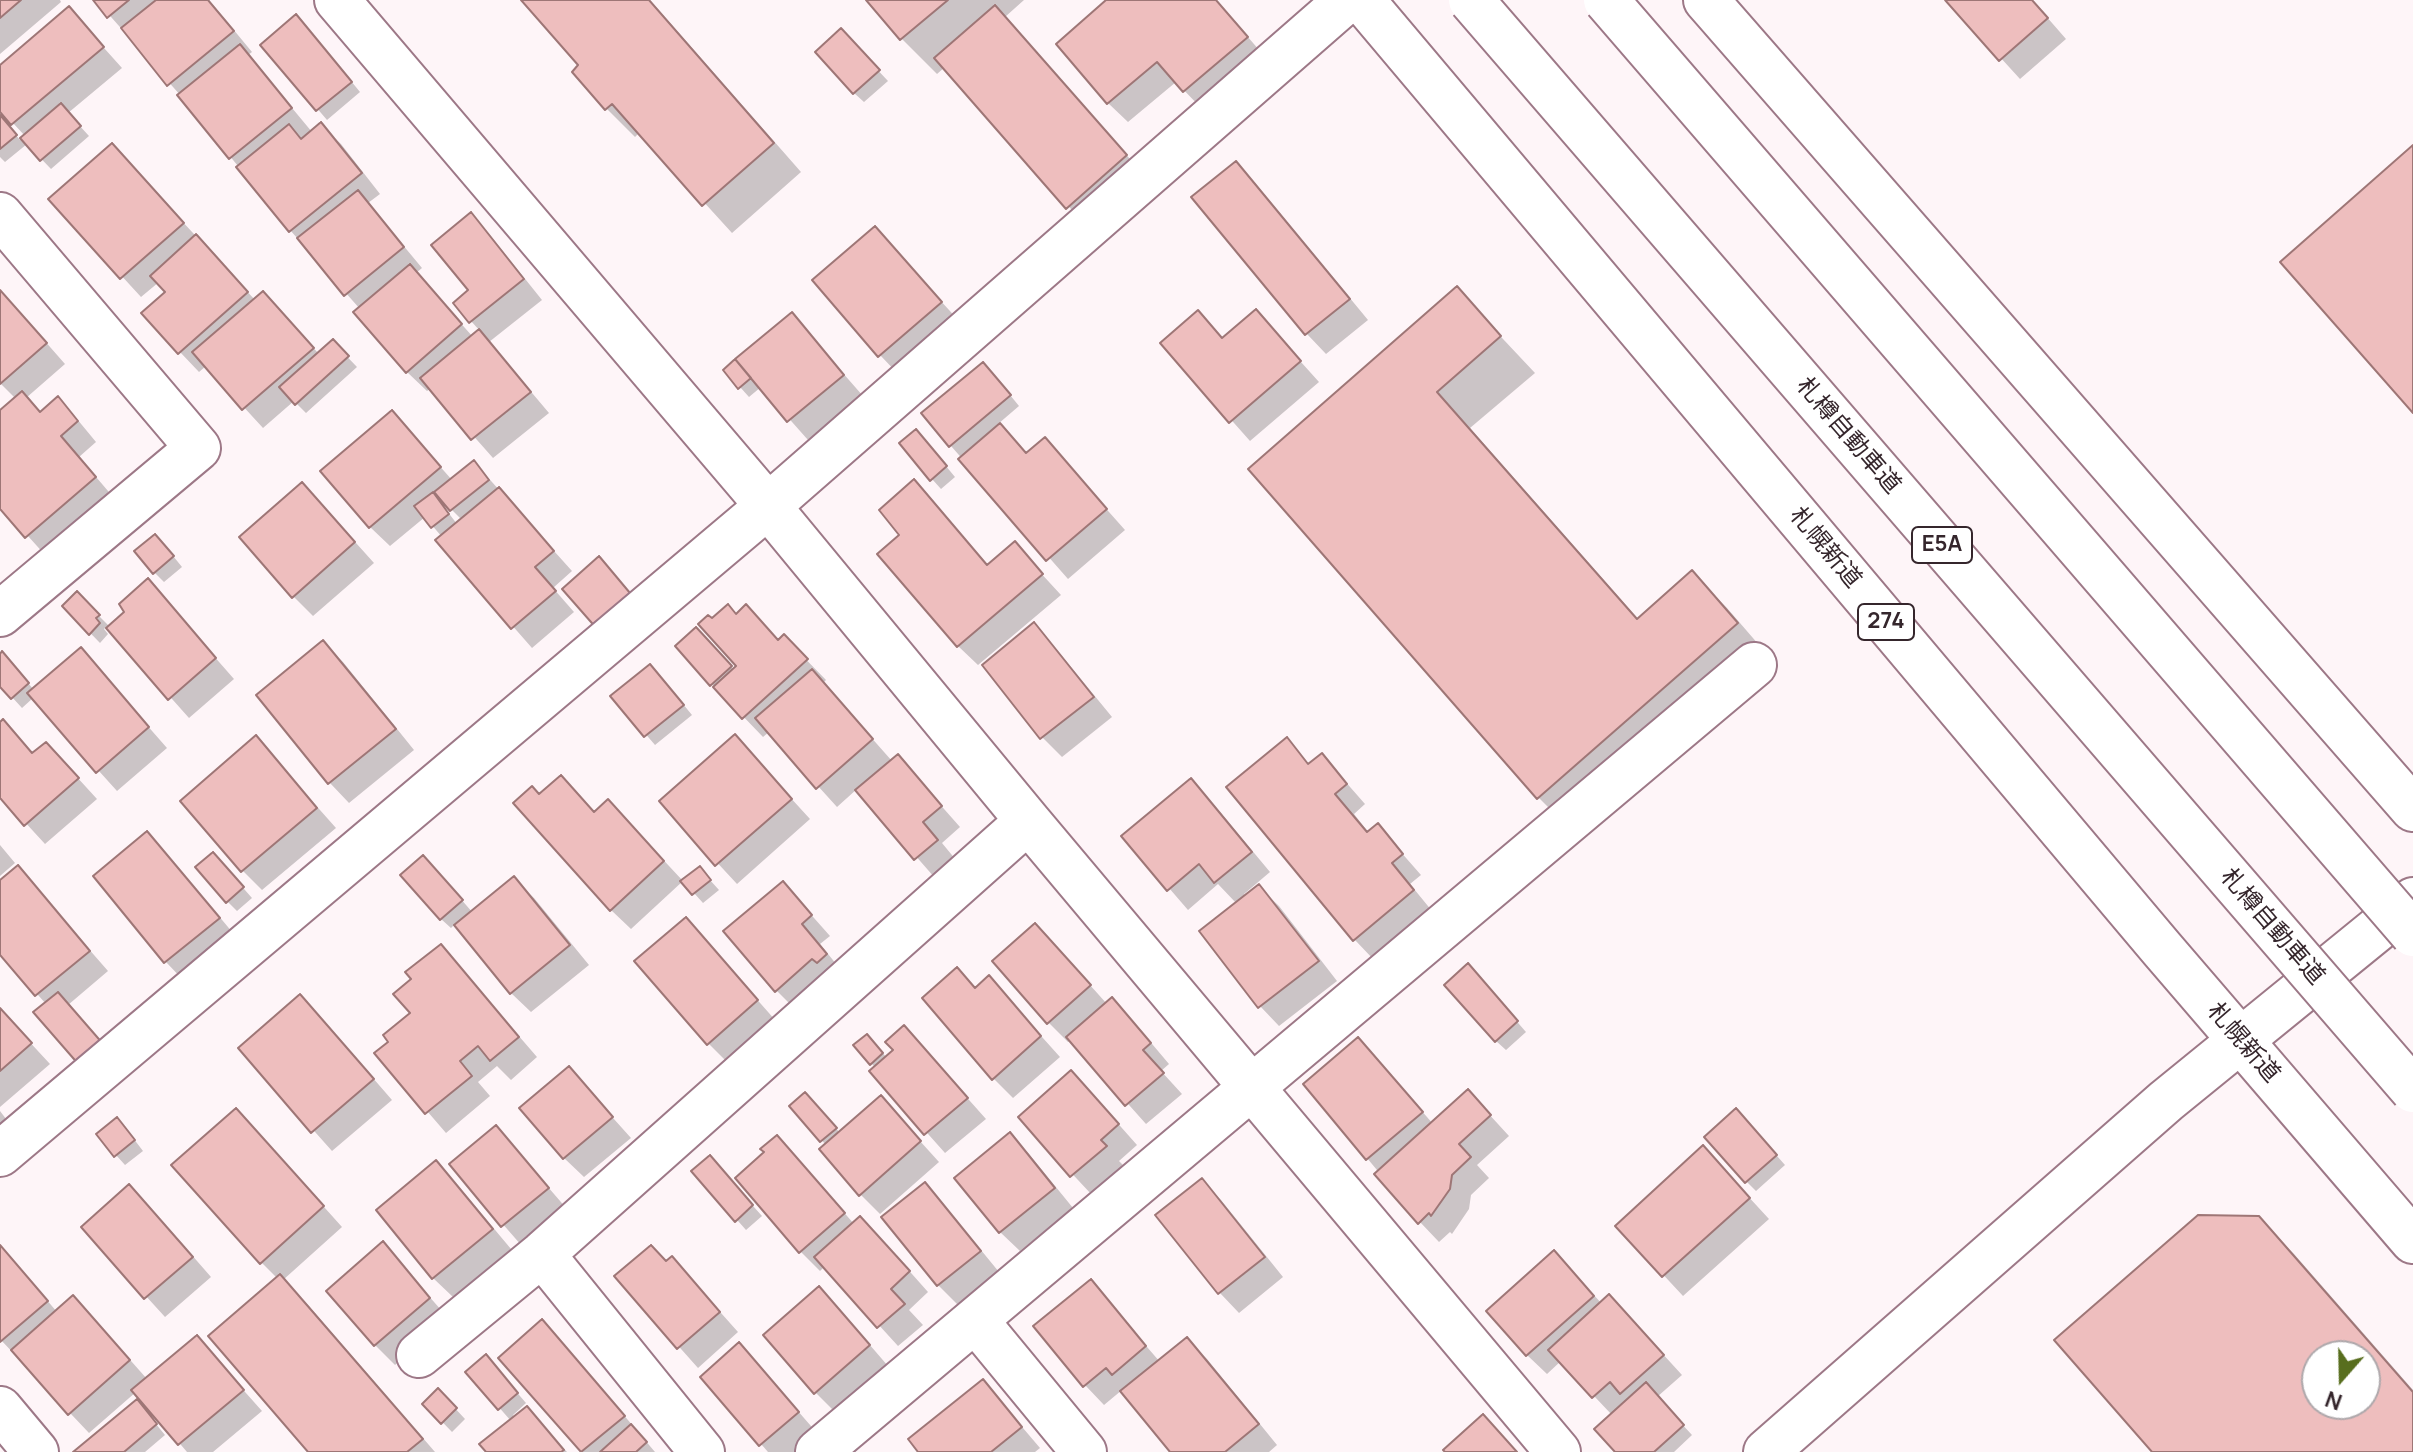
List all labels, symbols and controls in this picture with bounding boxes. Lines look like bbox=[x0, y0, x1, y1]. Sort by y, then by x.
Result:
street label: 札樽自動車道 bbox=[1790, 372, 1906, 500]
street label: 札幌新道 bbox=[1783, 502, 1867, 594]
road number: E5A bbox=[1912, 527, 1972, 563]
road number: 274 bbox=[1858, 604, 1914, 640]
street label: 札樽自動車道 bbox=[2214, 863, 2330, 991]
street label: 札幌新道 bbox=[2201, 997, 2285, 1089]
north arrow bbox=[2301, 1340, 2381, 1420]
text: N bbox=[2321, 1384, 2346, 1417]

